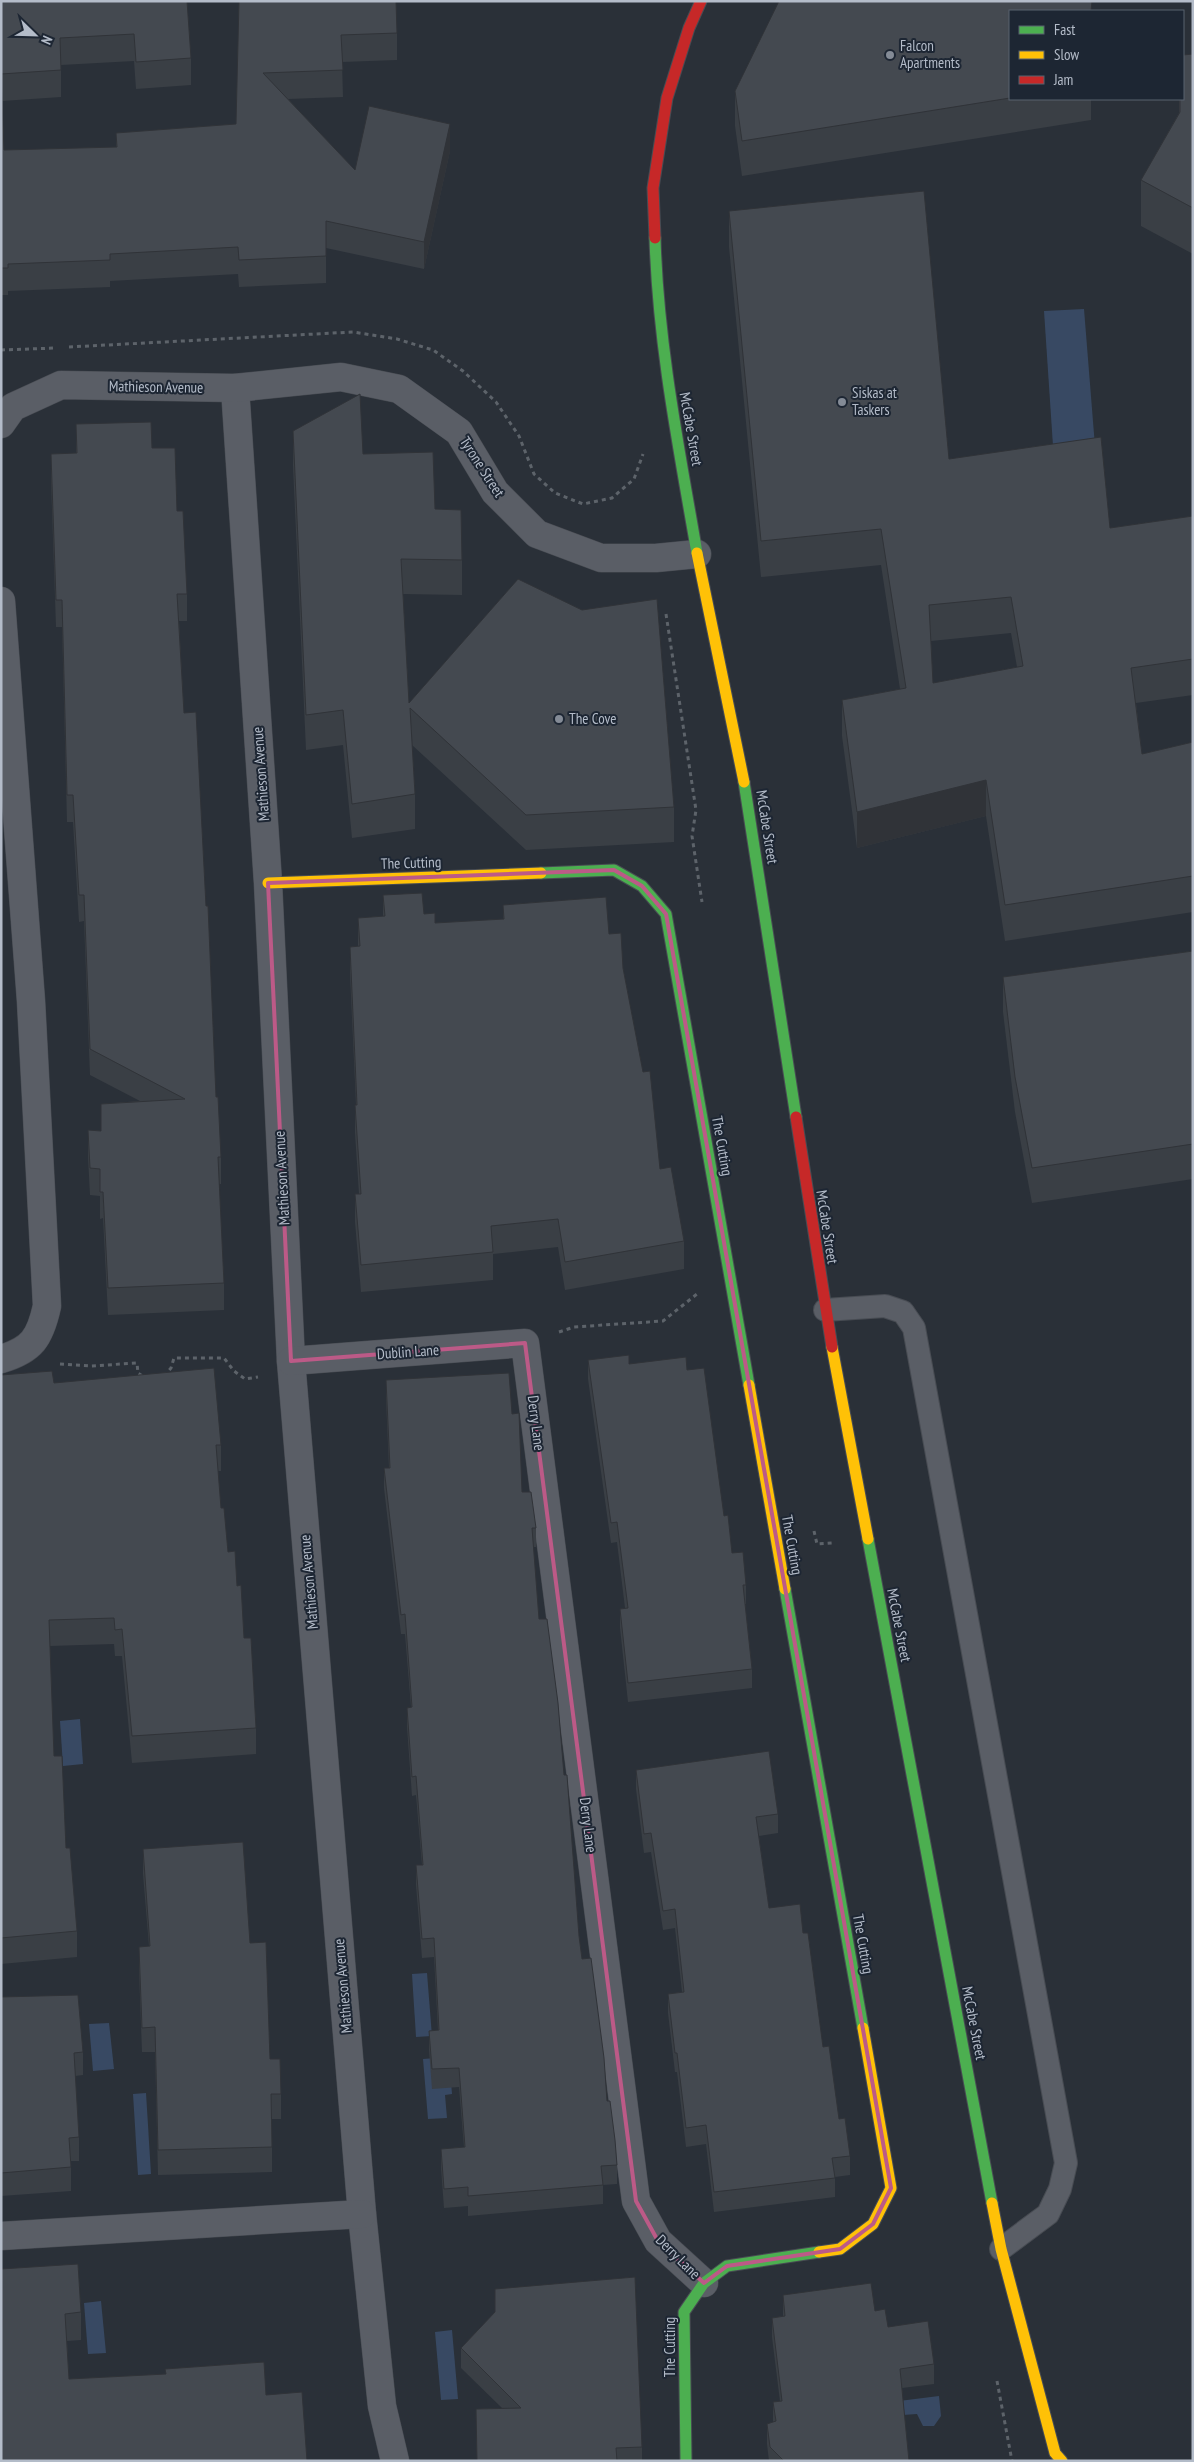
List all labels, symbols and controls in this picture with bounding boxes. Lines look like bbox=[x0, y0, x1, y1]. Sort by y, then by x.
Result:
north arrow bbox=[10, 10, 60, 60]
legend bbox=[1009, 10, 1184, 100]
text: Fast bbox=[1054, 20, 1075, 39]
text: N bbox=[37, 33, 57, 47]
place label: Falcon Apartments bbox=[900, 36, 960, 72]
text: Slow bbox=[1054, 45, 1079, 64]
marker: Falcon Apartments bbox=[884, 49, 896, 61]
text: Jam bbox=[1053, 70, 1073, 89]
street label: Mathieson Avenue bbox=[109, 376, 203, 397]
place label: Siskas at Taskers bbox=[852, 383, 897, 419]
street label: McCabe Street bbox=[676, 391, 707, 467]
marker: Siskas at Taskers bbox=[836, 396, 848, 408]
street label: Tyrone Street bbox=[456, 433, 509, 501]
place label: The Cove bbox=[569, 709, 616, 728]
marker: The Cove bbox=[553, 713, 565, 725]
street label: Mathieson Avenue bbox=[248, 726, 273, 822]
street label: McCabe Street bbox=[752, 789, 783, 865]
street label: The Cutting bbox=[380, 852, 442, 873]
street label: The Cutting bbox=[708, 1115, 737, 1177]
street label: Mathieson Avenue bbox=[270, 1130, 293, 1226]
street label: McCabe Street bbox=[812, 1189, 843, 1265]
street label: Dublin Lane bbox=[376, 1340, 440, 1363]
street label: Derry Lane bbox=[524, 1394, 549, 1452]
street label: The Cutting bbox=[778, 1514, 807, 1576]
street label: Mathieson Avenue bbox=[295, 1534, 322, 1630]
street label: McCabe Street bbox=[883, 1587, 916, 1663]
street label: Derry Lane bbox=[576, 1796, 601, 1854]
street label: The Cutting bbox=[849, 1913, 878, 1975]
street label: Mathieson Avenue bbox=[329, 1938, 356, 2034]
street label: McCabe Street bbox=[958, 1985, 991, 2061]
street label: Derry Lane bbox=[652, 2230, 705, 2283]
street label: The Cutting bbox=[660, 2317, 679, 2377]

